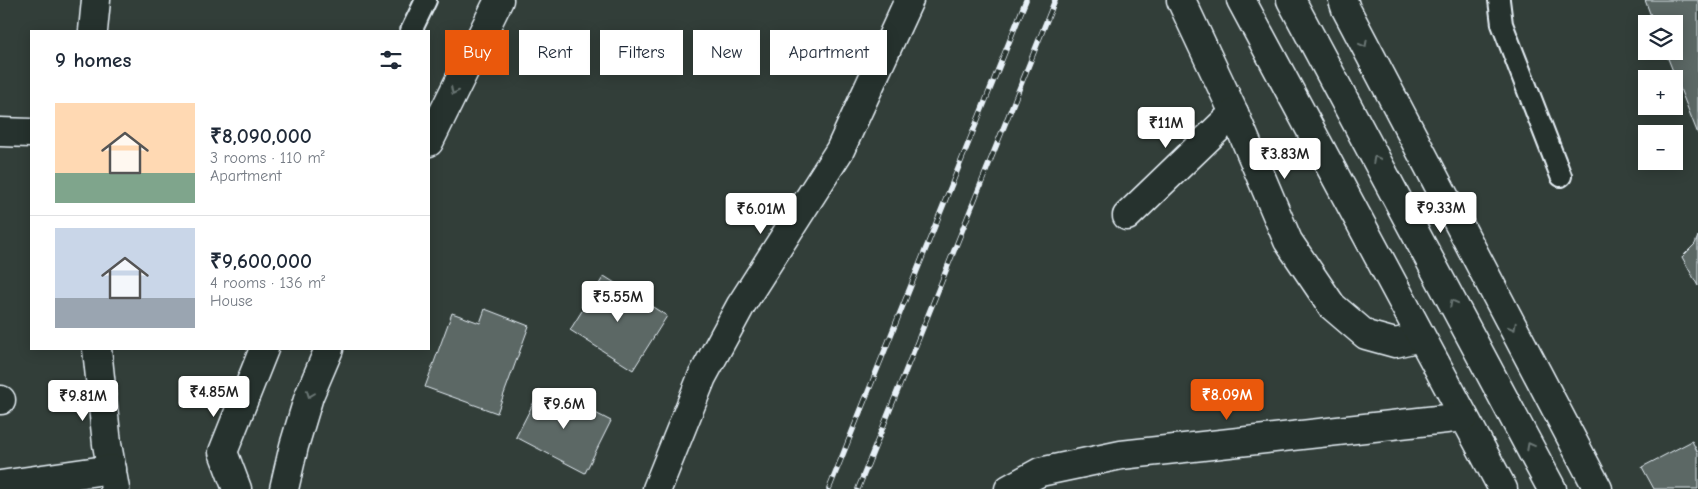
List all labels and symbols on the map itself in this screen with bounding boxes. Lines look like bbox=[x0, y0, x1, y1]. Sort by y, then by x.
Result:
one-way arrow bbox=[1358, 39, 1368, 48]
one-way arrow bbox=[450, 86, 460, 95]
pin: ₹11M bbox=[1136, 106, 1196, 149]
pin: ₹3.83M bbox=[1244, 138, 1326, 180]
one-way arrow bbox=[1373, 156, 1383, 165]
pin: ₹6.01M bbox=[720, 192, 802, 235]
pin: ₹9.33M bbox=[1400, 192, 1482, 234]
pin: ₹5.55M bbox=[577, 280, 659, 323]
one-way arrow bbox=[1449, 299, 1459, 308]
one-way arrow bbox=[1507, 322, 1517, 331]
pin: ₹4.85M bbox=[173, 376, 255, 418]
pin: ₹8.09M bbox=[1186, 378, 1268, 421]
pin: ₹9.81M bbox=[42, 380, 124, 422]
pin: ₹9.6M bbox=[529, 388, 599, 430]
one-way arrow bbox=[306, 389, 316, 398]
one-way arrow bbox=[1526, 442, 1536, 451]

